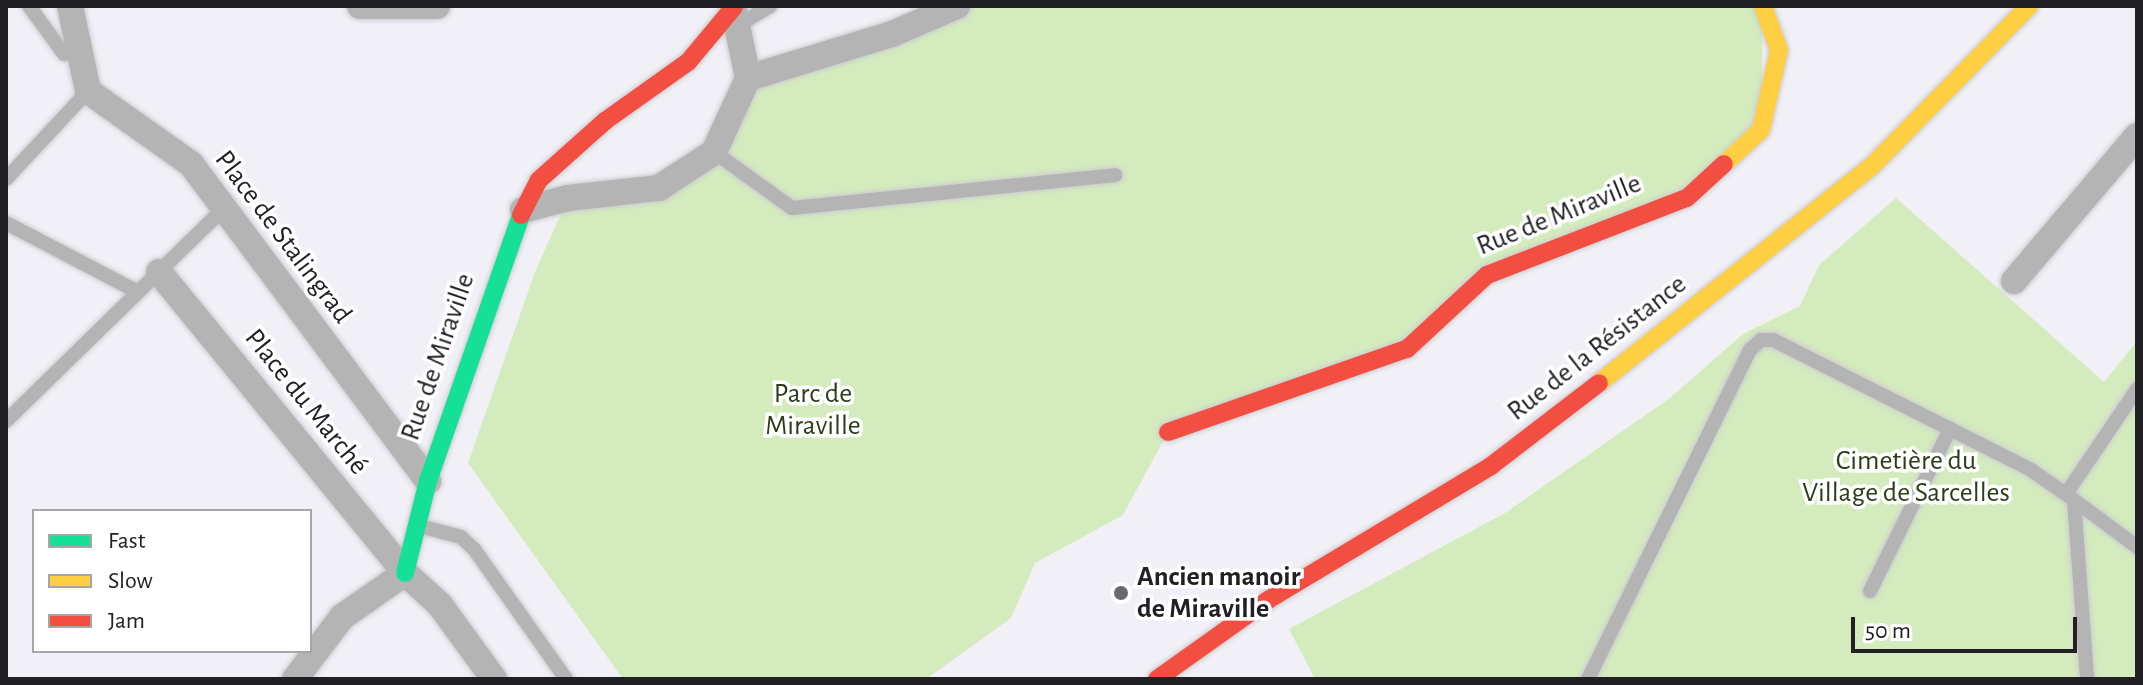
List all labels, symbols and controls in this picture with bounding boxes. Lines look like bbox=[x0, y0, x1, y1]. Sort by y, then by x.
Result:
street label: Place de Stalingrad bbox=[207, 144, 359, 330]
street label: Rue de Miraville bbox=[1472, 167, 1646, 263]
street label: Rue de la Résistance bbox=[1501, 268, 1693, 428]
street label: Rue de Miraville bbox=[394, 269, 482, 445]
street label: Place du Marché bbox=[237, 322, 375, 482]
park label: Parc de Miraville bbox=[765, 377, 861, 443]
park label: Cimetière du Village de Sarcelles bbox=[1802, 444, 2010, 510]
legend bbox=[32, 509, 312, 653]
text: Fast bbox=[108, 529, 145, 553]
place label: Ancien manoir de Miraville bbox=[1137, 560, 1300, 626]
text: Slow bbox=[108, 569, 153, 593]
marker: Ancien manoir de Miraville bbox=[1112, 584, 1130, 602]
scale bar bbox=[1855, 601, 2081, 651]
text: Jam bbox=[108, 609, 145, 633]
text: 50 m bbox=[1865, 619, 1911, 643]

